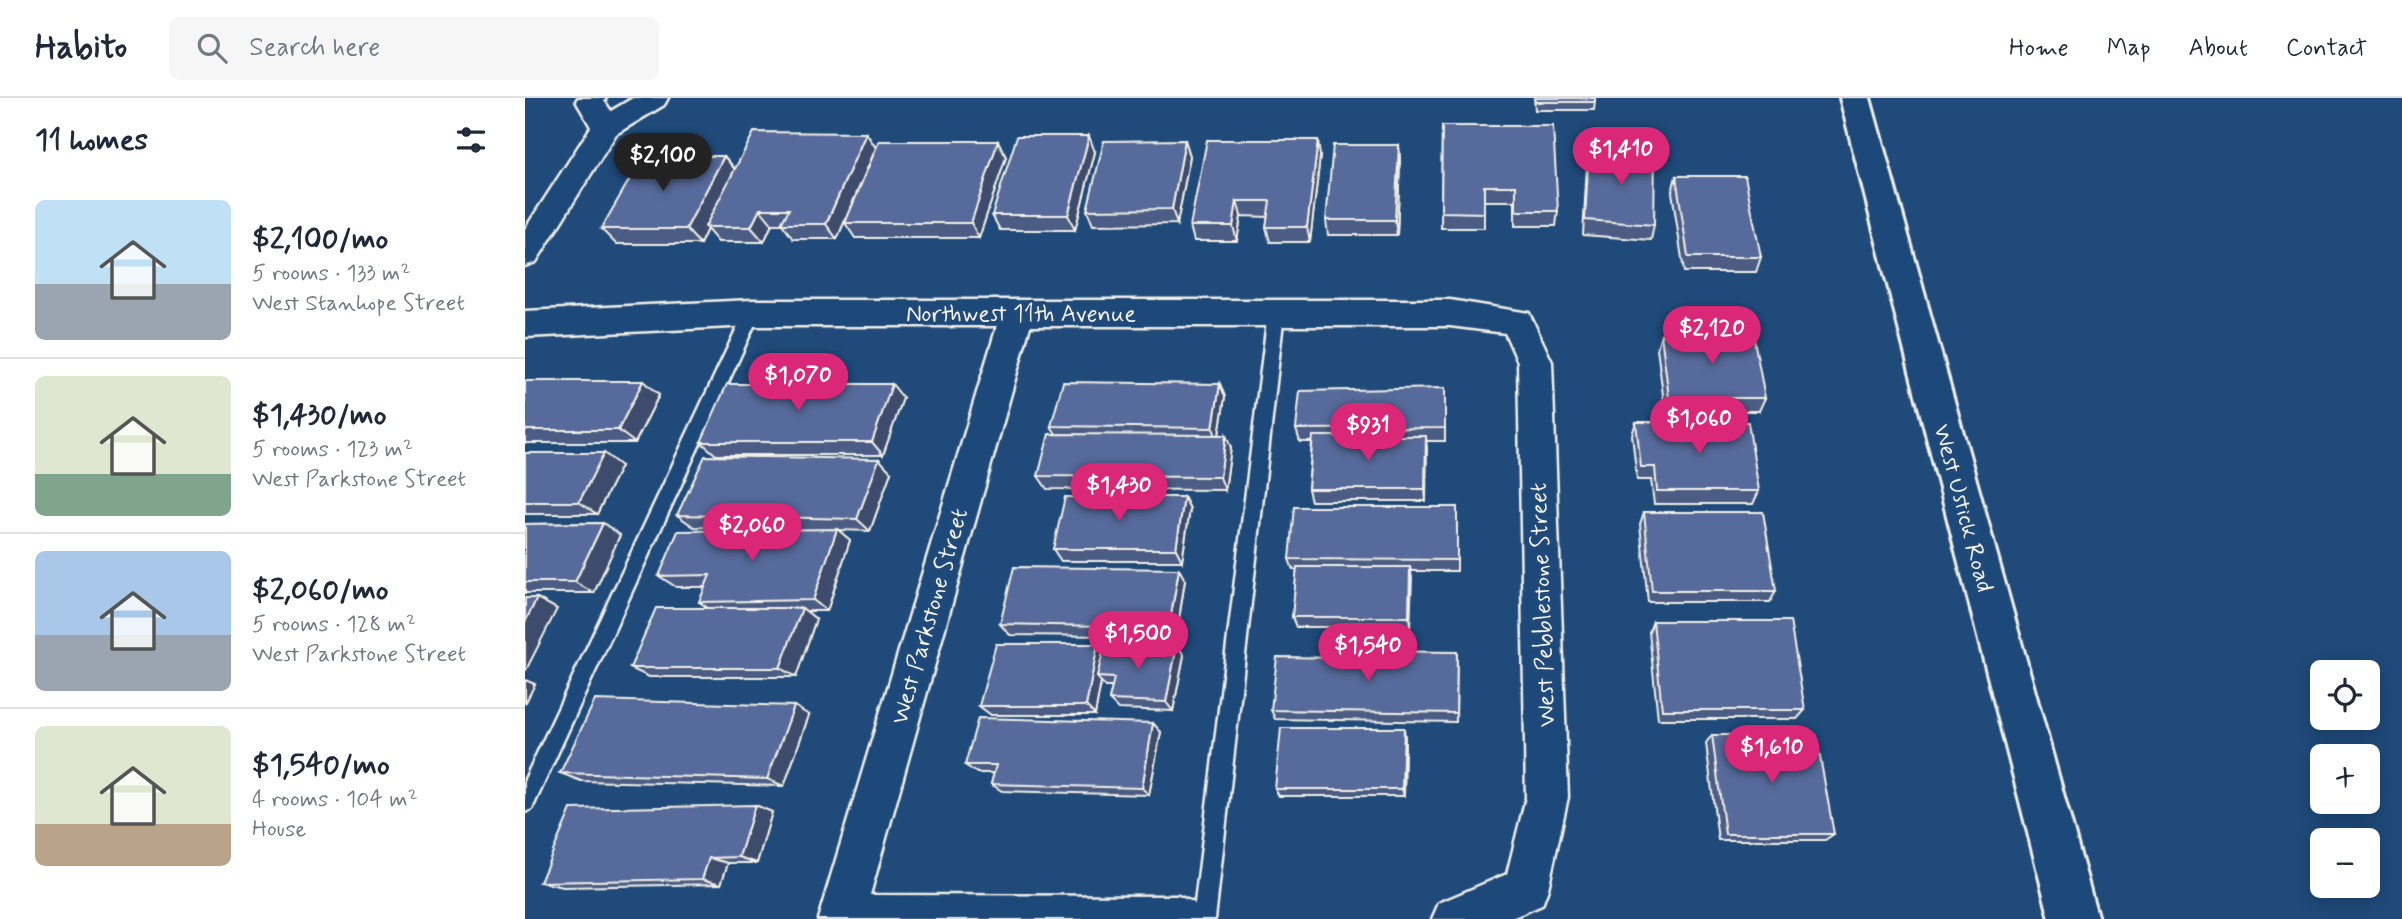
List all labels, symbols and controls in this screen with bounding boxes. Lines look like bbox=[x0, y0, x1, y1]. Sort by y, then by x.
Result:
search box bbox=[169, 17, 659, 80]
text: Habito bbox=[35, 26, 127, 70]
icon: search bbox=[193, 29, 231, 67]
text: Search here bbox=[249, 31, 380, 65]
text: Home bbox=[2009, 33, 2069, 64]
text: Map bbox=[2107, 33, 2151, 64]
text: About bbox=[2189, 33, 2248, 64]
text: Contact bbox=[2286, 33, 2367, 64]
text: 11 homes bbox=[35, 121, 148, 160]
icon: filters bbox=[452, 121, 490, 159]
pin: $1,410 bbox=[1564, 127, 1678, 187]
pin: $2,100 bbox=[606, 134, 720, 193]
text: $1,410 bbox=[1589, 135, 1653, 165]
text: $2,100 bbox=[630, 141, 696, 171]
text: $2,100/mo bbox=[252, 220, 388, 259]
icon: home bbox=[91, 228, 175, 312]
text: 5 rooms · 133 m² bbox=[252, 259, 411, 289]
text: West Stanhope Street bbox=[252, 289, 465, 319]
street label: Northwest 11th Avenue bbox=[906, 299, 1136, 330]
pin: $2,120 bbox=[1655, 306, 1769, 366]
text: $2,120 bbox=[1679, 314, 1745, 344]
pin: $1,070 bbox=[741, 354, 855, 413]
text: $1,070 bbox=[764, 361, 832, 391]
text: $1,430/mo bbox=[252, 396, 387, 435]
pin: $1,060 bbox=[1642, 396, 1756, 456]
icon: home bbox=[91, 404, 175, 488]
pin: $931 bbox=[1327, 404, 1409, 463]
text: $1,060 bbox=[1666, 404, 1732, 434]
text: $931 bbox=[1346, 411, 1390, 441]
street label: West Ustick Road bbox=[1925, 421, 2000, 596]
text: 5 rooms · 123 m² bbox=[252, 435, 413, 465]
pin: $1,430 bbox=[1062, 464, 1176, 523]
text: West Parkstone Street bbox=[252, 465, 466, 495]
text: $1,430 bbox=[1087, 471, 1152, 501]
street label: West Pebblestone Street bbox=[1524, 482, 1563, 728]
pin: $2,060 bbox=[695, 504, 809, 563]
street label: West Parkstone Street bbox=[885, 505, 976, 728]
text: $2,060 bbox=[719, 511, 785, 541]
text: $2,060/mo bbox=[252, 571, 389, 610]
icon: home bbox=[91, 579, 175, 663]
text: 5 rooms · 128 m² bbox=[252, 610, 416, 640]
pin: $1,500 bbox=[1081, 612, 1195, 671]
text: $1,500 bbox=[1104, 619, 1172, 649]
pin: $1,540 bbox=[1311, 624, 1425, 683]
text: $1,540 bbox=[1334, 631, 1402, 661]
text: West Parkstone Street bbox=[252, 640, 466, 670]
map controls bbox=[2310, 660, 2380, 898]
button: locate bbox=[2310, 660, 2380, 730]
pin: $1,610 bbox=[1715, 726, 1829, 785]
text: $1,610 bbox=[1740, 733, 1804, 763]
button: + bbox=[2310, 744, 2380, 814]
text: $1,540/mo bbox=[252, 746, 390, 785]
icon: home bbox=[91, 754, 175, 838]
text: 4 rooms · 104 m² bbox=[252, 785, 418, 815]
text: House bbox=[252, 815, 306, 845]
button: − bbox=[2310, 828, 2380, 898]

